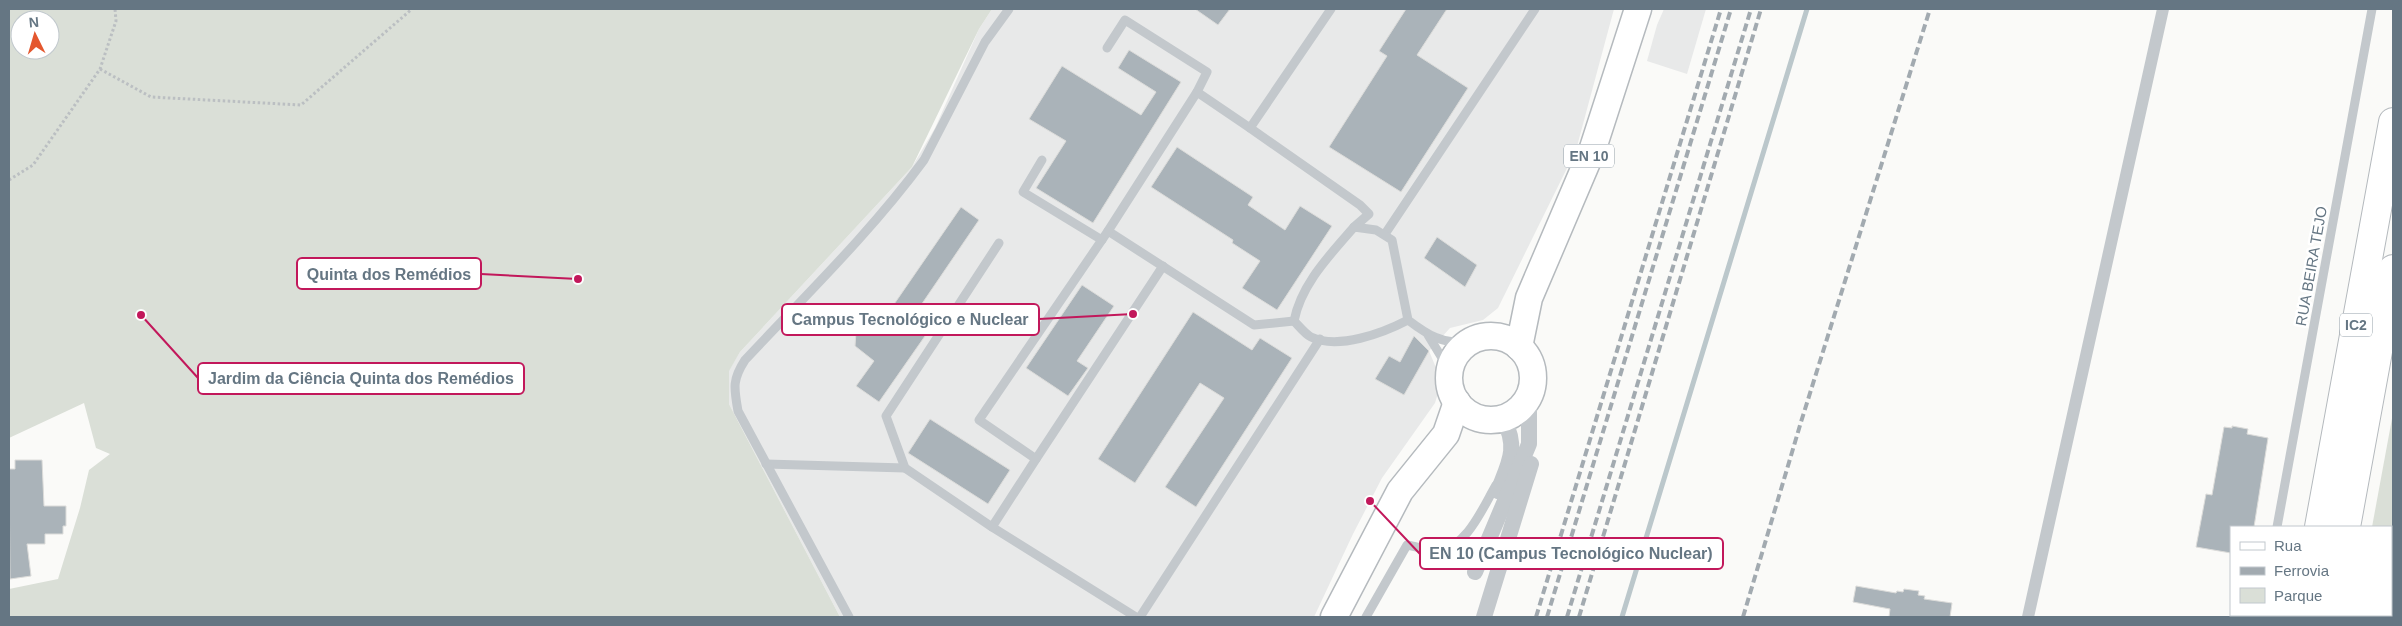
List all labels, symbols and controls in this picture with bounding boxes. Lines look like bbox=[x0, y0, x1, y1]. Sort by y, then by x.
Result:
north arrow bbox=[10, 10, 60, 60]
text: N bbox=[28, 14, 40, 30]
road number: EN 10 bbox=[1564, 144, 1614, 168]
street label: RUA BEIRA TEJO bbox=[2292, 205, 2330, 327]
callout: Quinta dos Remédios bbox=[297, 258, 481, 289]
text: Quinta dos Remédios bbox=[307, 266, 471, 283]
callout: Campus Tecnológico e Nuclear bbox=[782, 304, 1039, 335]
text: Campus Tecnológico e Nuclear bbox=[791, 311, 1029, 328]
road number: IC2 bbox=[2340, 314, 2372, 336]
callout: Jardim da Ciência Quinta dos Remédios bbox=[198, 363, 524, 394]
text: Jardim da Ciência Quinta dos Remédios bbox=[208, 370, 514, 387]
legend bbox=[2230, 526, 2392, 616]
text: Rua bbox=[2274, 537, 2302, 554]
callout: EN 10 (Campus Tecnológico Nuclear) bbox=[1420, 538, 1723, 569]
text: EN 10 (Campus Tecnológico Nuclear) bbox=[1429, 545, 1713, 562]
text: Ferrovia bbox=[2274, 562, 2330, 579]
text: Parque bbox=[2274, 587, 2322, 604]

